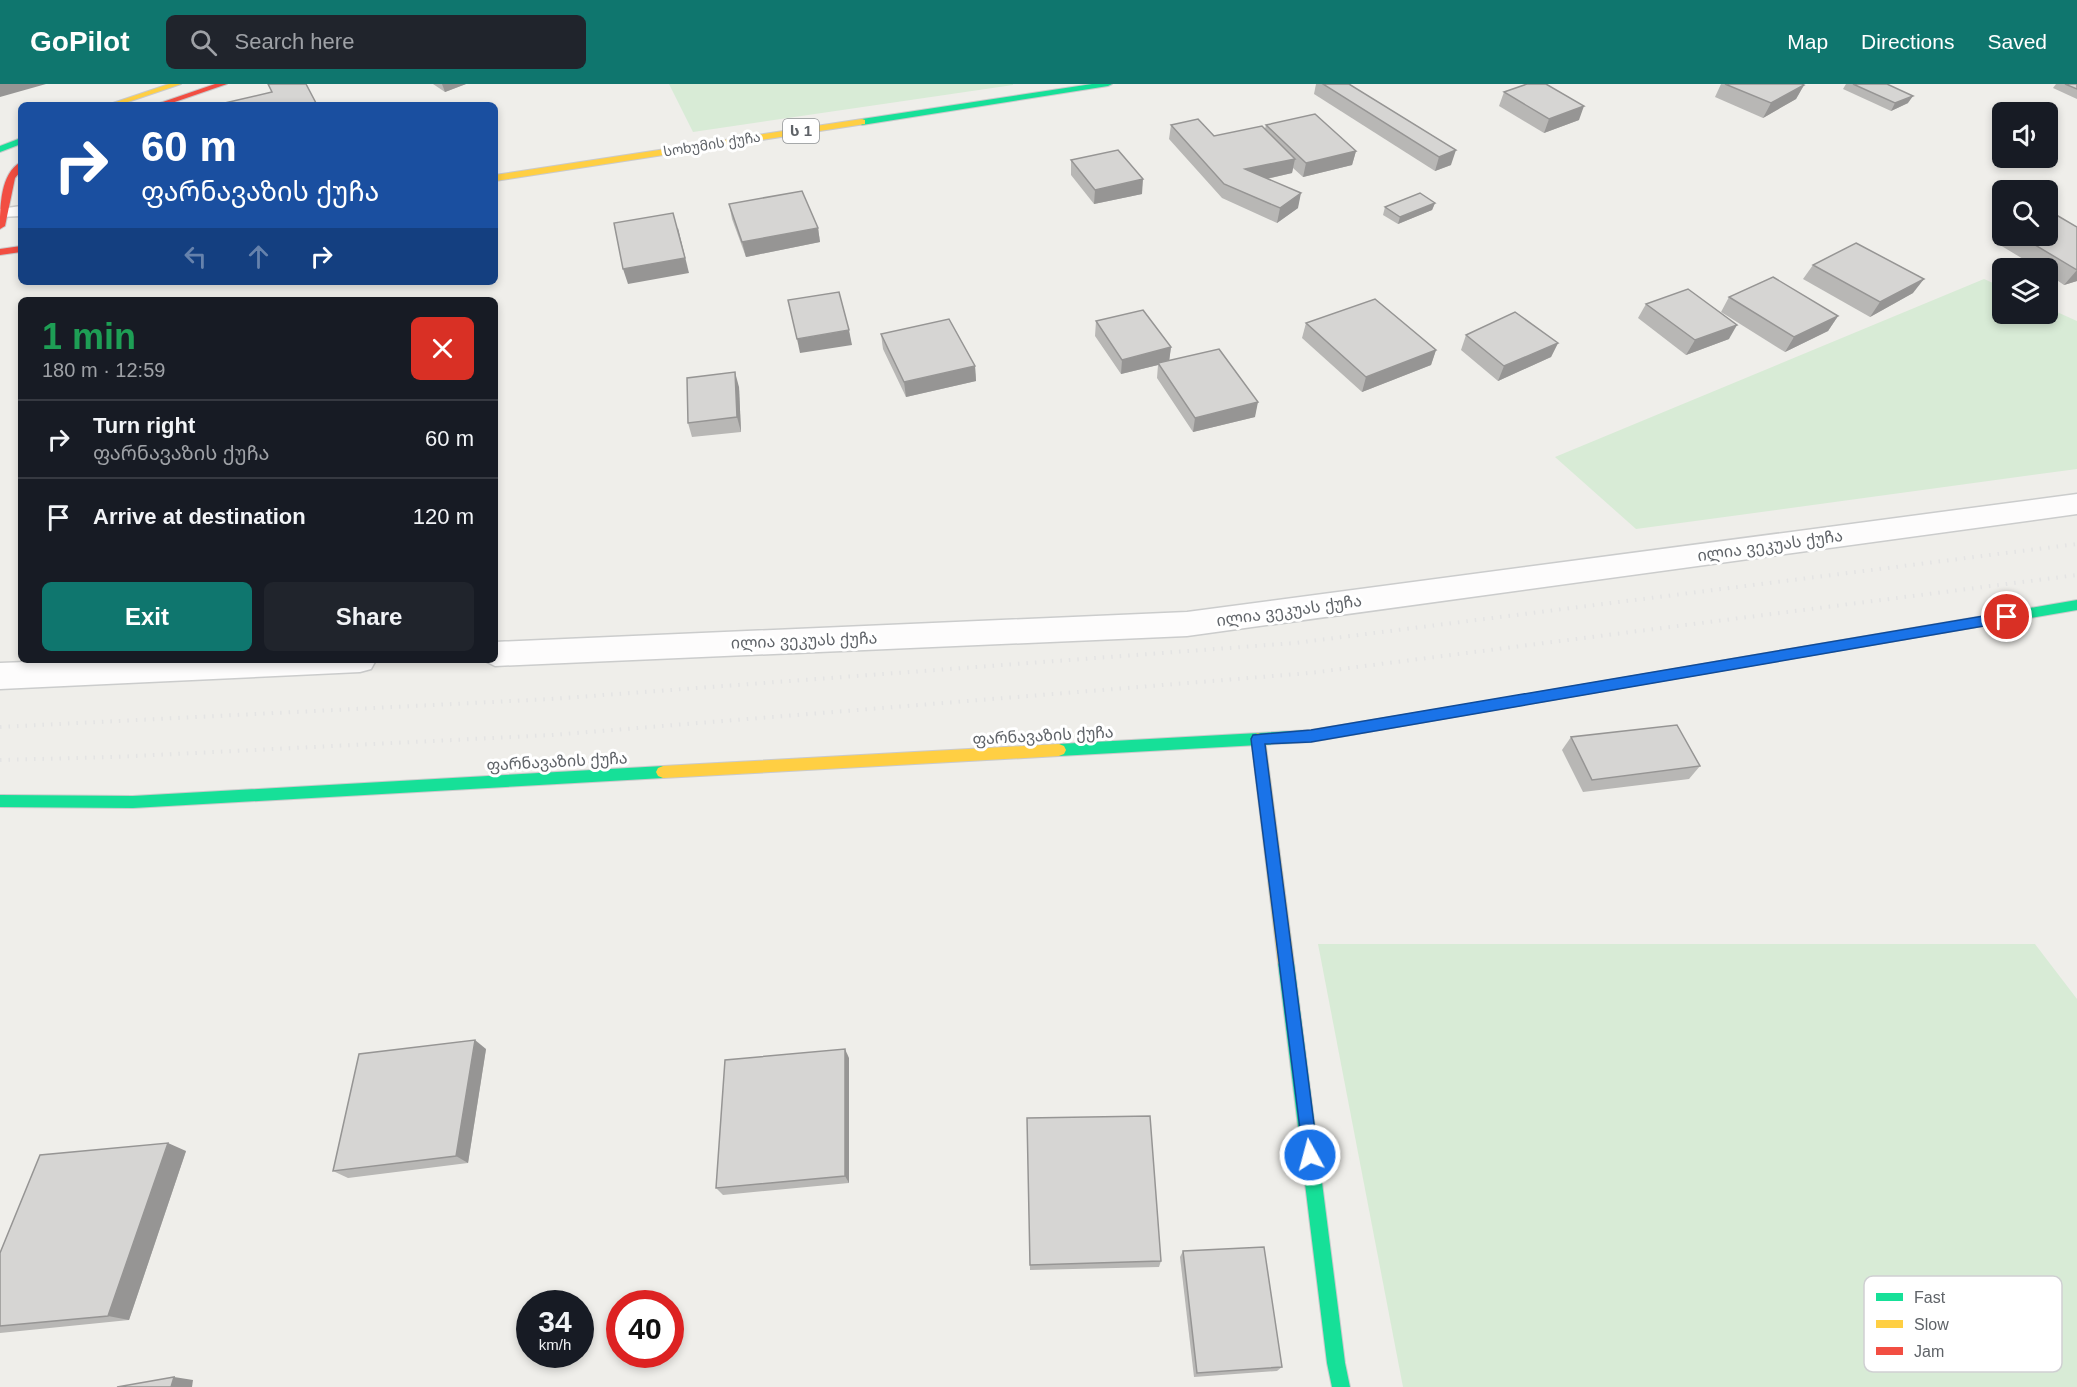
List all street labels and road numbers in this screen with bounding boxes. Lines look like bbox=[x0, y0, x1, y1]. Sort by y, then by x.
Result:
road number: ს 1 bbox=[783, 119, 819, 143]
street label: სოხუმის ქუჩა bbox=[662, 128, 762, 161]
street label: ილია ვეკუას ქუჩა bbox=[1696, 527, 1844, 566]
street label: ილია ვეკუას ქუჩა bbox=[1215, 592, 1363, 631]
street label: ილია ვეკუას ქუჩა bbox=[730, 629, 878, 654]
street label: ფარნავაზის ქუჩა bbox=[972, 723, 1114, 749]
street label: ფარნავაზის ქუჩა bbox=[486, 749, 628, 775]

